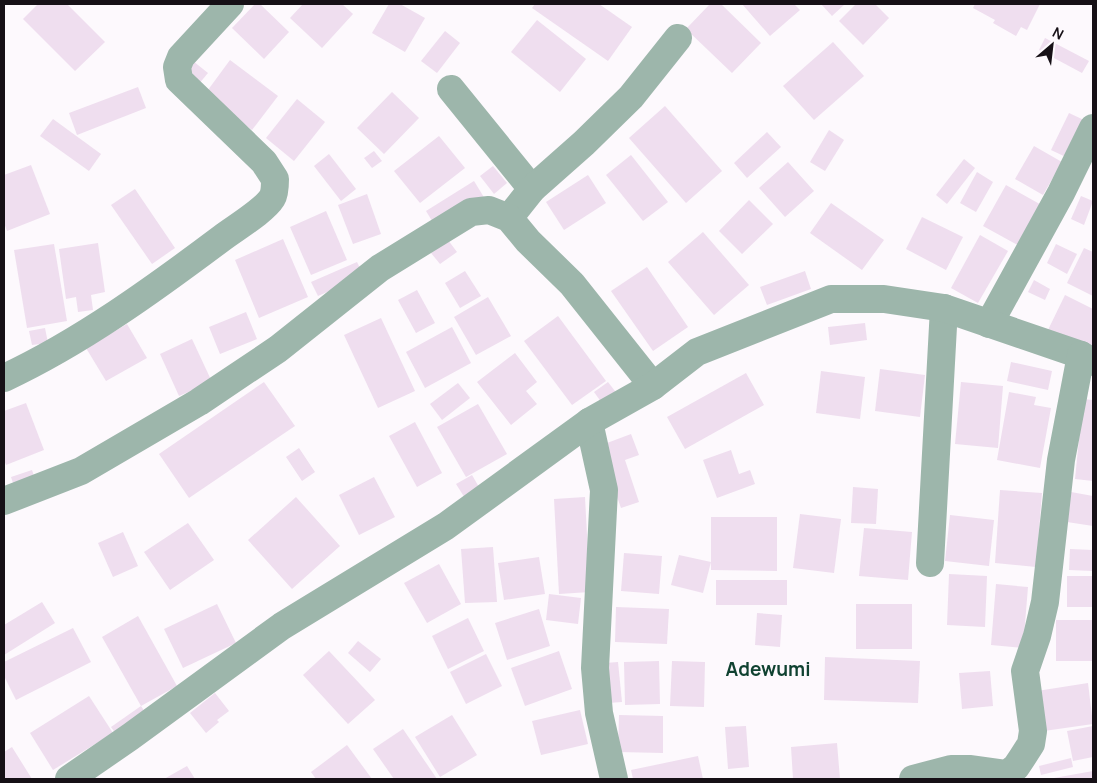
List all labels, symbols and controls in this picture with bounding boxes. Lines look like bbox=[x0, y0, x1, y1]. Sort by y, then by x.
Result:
north arrow bbox=[1027, 20, 1077, 70]
text: N bbox=[1049, 22, 1067, 44]
district label: Adewumi bbox=[725, 656, 811, 682]

